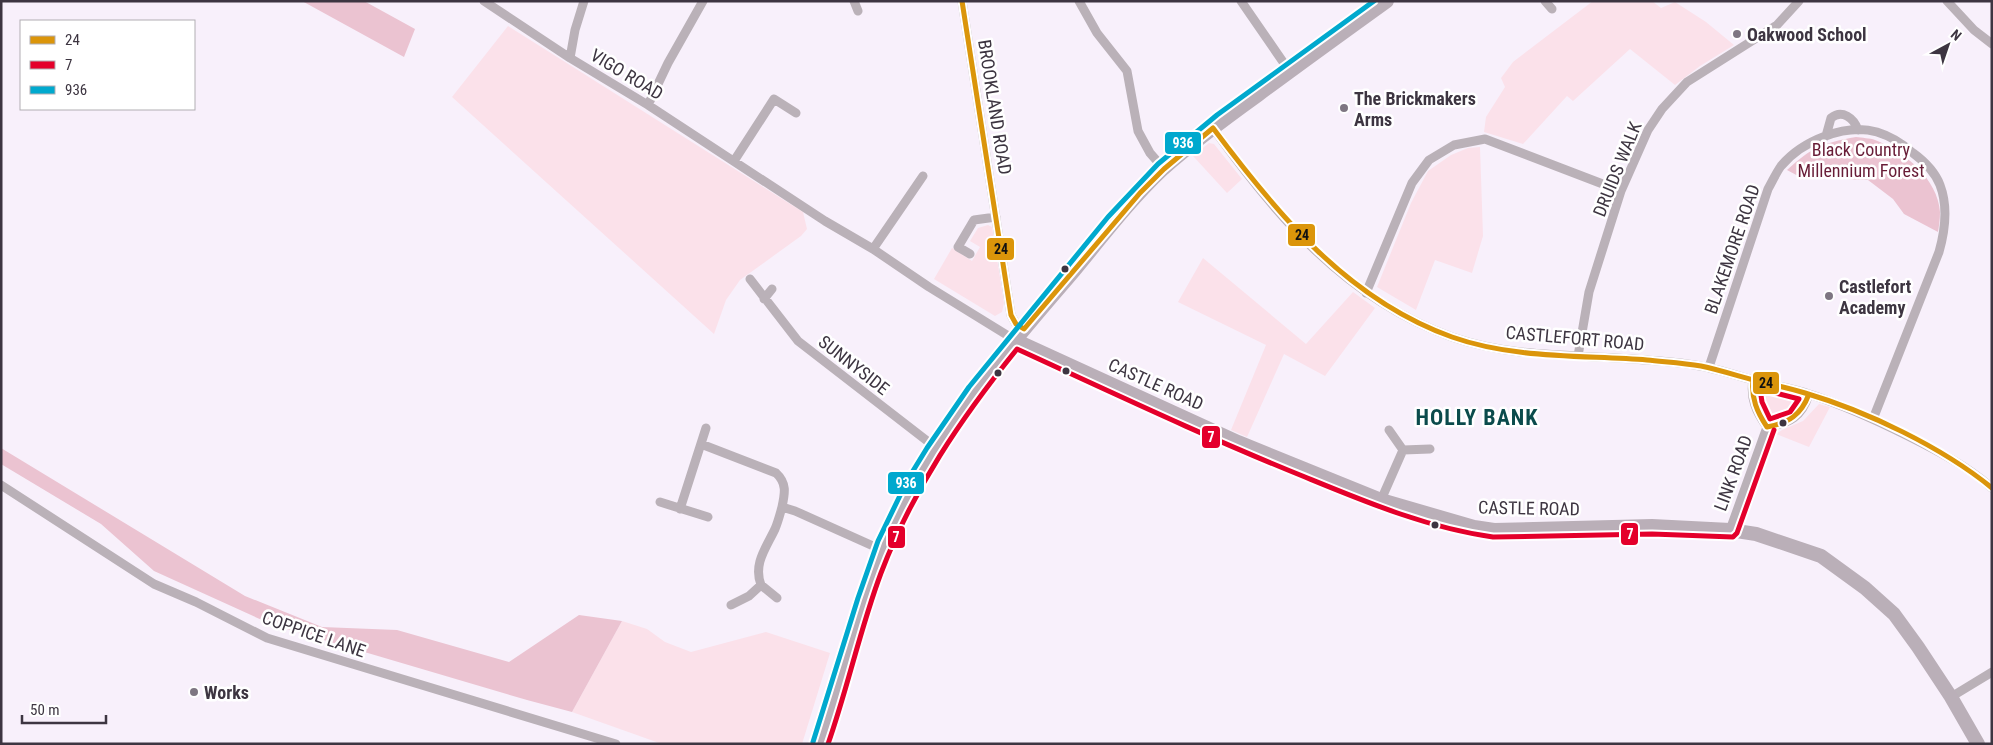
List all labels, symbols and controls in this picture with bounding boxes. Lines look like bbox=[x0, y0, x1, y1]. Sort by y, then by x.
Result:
legend bbox=[20, 20, 195, 110]
north arrow bbox=[1923, 20, 1973, 70]
place label: Oakwood School bbox=[1747, 24, 1867, 45]
text: N bbox=[1948, 26, 1965, 44]
marker: Oakwood School bbox=[1731, 28, 1743, 40]
text: 24 bbox=[65, 31, 80, 49]
street label: BROOKLAND ROAD bbox=[974, 38, 1016, 176]
street label: VIGO ROAD bbox=[587, 44, 667, 104]
text: 7 bbox=[65, 56, 72, 74]
text: 936 bbox=[65, 81, 87, 99]
place label: The Brickmakers Arms bbox=[1354, 88, 1476, 130]
marker: The Brickmakers Arms bbox=[1338, 102, 1350, 114]
street label: DRUIDS WALK bbox=[1588, 118, 1646, 219]
line badge: 936 bbox=[1164, 131, 1202, 155]
text: 936 bbox=[1172, 135, 1194, 151]
park label: Black Country Millennium Forest bbox=[1797, 139, 1925, 181]
street label: BLAKEMORE ROAD bbox=[1700, 181, 1764, 317]
line badge: 24 bbox=[1287, 223, 1316, 247]
text: 24 bbox=[1295, 227, 1309, 243]
line badge: 24 bbox=[986, 237, 1015, 261]
text: 24 bbox=[994, 241, 1008, 257]
unlabelled marker bbox=[1060, 264, 1070, 274]
place label: Castlefort Academy bbox=[1839, 276, 1912, 318]
marker: Castlefort Academy bbox=[1823, 290, 1835, 302]
street label: CASTLEFORT ROAD bbox=[1505, 321, 1645, 355]
street label: SUNNYSIDE bbox=[814, 331, 894, 399]
street label: CASTLE ROAD bbox=[1105, 354, 1207, 414]
unlabelled marker bbox=[1061, 366, 1071, 376]
unlabelled marker bbox=[993, 368, 1003, 378]
line badge: 24 bbox=[1752, 371, 1780, 395]
text: 24 bbox=[1759, 375, 1773, 391]
district label: HOLLY BANK bbox=[1416, 405, 1538, 430]
unlabelled marker bbox=[1778, 418, 1788, 428]
line badge: 7 bbox=[1201, 425, 1221, 449]
text: 7 bbox=[1207, 429, 1215, 445]
street label: LINK ROAD bbox=[1710, 432, 1756, 514]
line badge: 936 bbox=[887, 471, 925, 495]
text: 936 bbox=[895, 475, 917, 491]
street label: CASTLE ROAD bbox=[1478, 497, 1580, 519]
unlabelled marker bbox=[1430, 520, 1440, 530]
line badge: 7 bbox=[1620, 522, 1639, 546]
line badge: 7 bbox=[887, 525, 906, 549]
text: 7 bbox=[1626, 526, 1634, 542]
text: 7 bbox=[892, 529, 900, 545]
street label: COPPICE LANE bbox=[260, 606, 369, 662]
place label: Works bbox=[204, 682, 249, 703]
marker: Works bbox=[188, 686, 200, 698]
scale bar bbox=[22, 692, 106, 724]
text: 50 m bbox=[30, 701, 60, 719]

